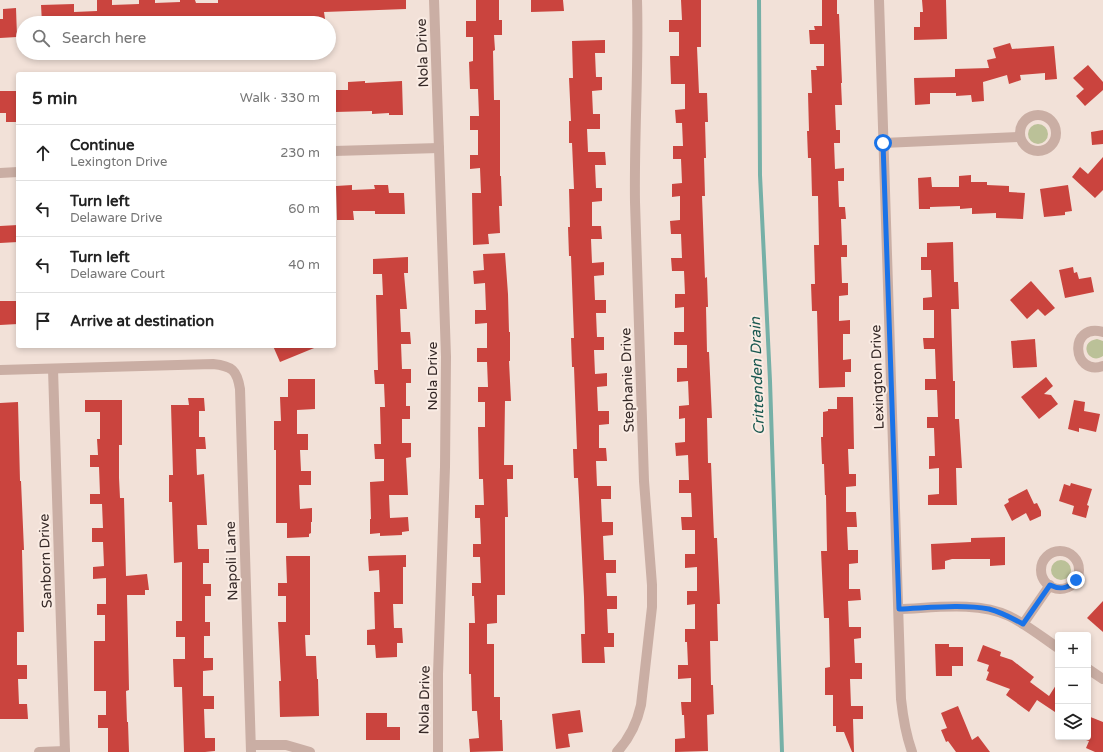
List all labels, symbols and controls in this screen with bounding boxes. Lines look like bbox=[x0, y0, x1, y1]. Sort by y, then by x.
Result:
search box bbox=[16, 16, 336, 60]
street label: Nola Drive bbox=[413, 18, 432, 88]
icon: search bbox=[30, 27, 52, 49]
text: Search here bbox=[62, 29, 146, 47]
text: 5 min bbox=[32, 88, 77, 109]
text: Walk · 330 m bbox=[240, 90, 320, 106]
route start bbox=[874, 134, 892, 152]
text: Continue bbox=[70, 136, 134, 154]
icon: ahead bbox=[32, 142, 54, 164]
text: 230 m bbox=[280, 145, 320, 161]
text: Lexington Drive bbox=[70, 154, 167, 170]
text: Turn left bbox=[70, 192, 130, 210]
icon: left bbox=[32, 198, 54, 220]
text: 60 m bbox=[288, 201, 320, 217]
text: Delaware Drive bbox=[70, 210, 162, 226]
text: Turn left bbox=[70, 248, 130, 266]
icon: left bbox=[32, 254, 54, 276]
text: 40 m bbox=[288, 257, 320, 273]
text: Delaware Court bbox=[70, 266, 165, 282]
icon: arrive bbox=[32, 310, 54, 332]
text: Arrive at destination bbox=[70, 312, 214, 330]
water label: Crittenden Drain bbox=[746, 316, 768, 435]
street label: Lexington Drive bbox=[867, 324, 888, 430]
street label: Stephanie Drive bbox=[617, 327, 638, 433]
street label: Nola Drive bbox=[424, 341, 441, 411]
street label: Sanborn Drive bbox=[35, 513, 56, 608]
street label: Napoli Lane bbox=[222, 521, 241, 601]
route end bbox=[1067, 571, 1085, 589]
map controls bbox=[1055, 632, 1091, 740]
button: + bbox=[1055, 632, 1091, 668]
street label: Nola Drive bbox=[415, 665, 434, 735]
button: − bbox=[1055, 668, 1091, 704]
button: layers bbox=[1055, 704, 1091, 740]

